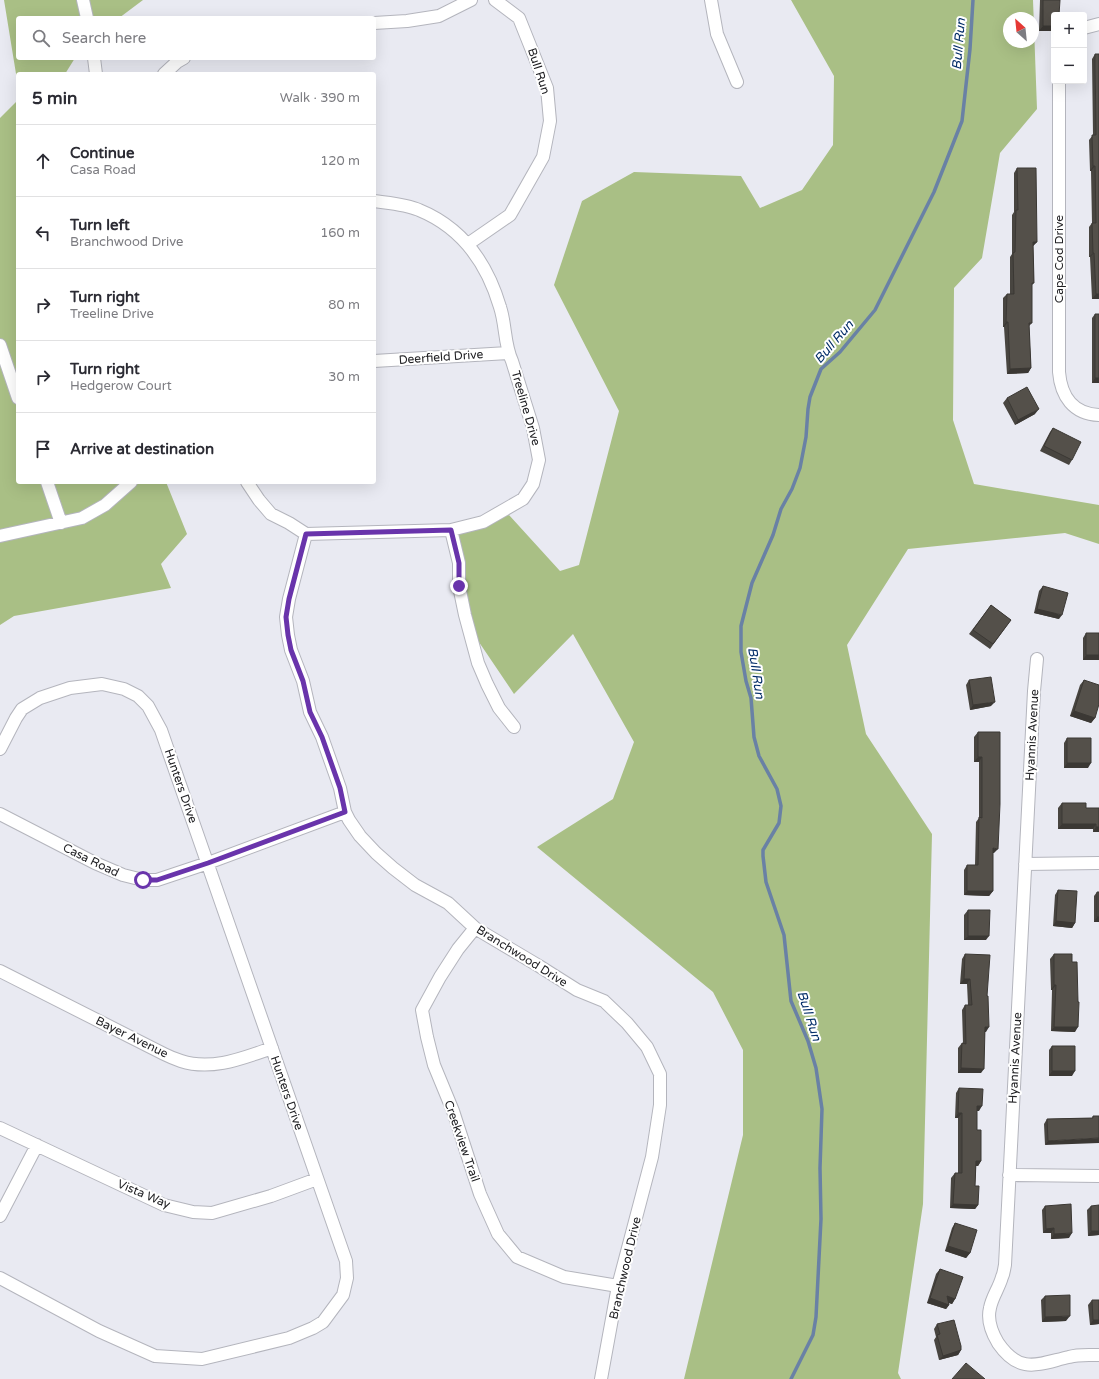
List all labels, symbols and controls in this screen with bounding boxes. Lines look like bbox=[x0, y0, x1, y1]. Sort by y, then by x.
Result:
north arrow bbox=[1003, 12, 1039, 48]
map controls bbox=[1051, 12, 1087, 84]
button: + bbox=[1051, 12, 1087, 48]
search box bbox=[16, 16, 376, 60]
water label: Bull Run bbox=[949, 16, 969, 70]
icon: search bbox=[30, 27, 52, 49]
text: Search here bbox=[62, 29, 146, 47]
street label: Bull Run bbox=[525, 46, 553, 96]
button: − bbox=[1051, 48, 1087, 84]
text: 5 min bbox=[32, 88, 77, 109]
text: Walk · 390 m bbox=[280, 90, 360, 106]
text: Continue bbox=[70, 144, 134, 162]
icon: ahead bbox=[32, 150, 54, 172]
text: 120 m bbox=[320, 153, 360, 169]
text: Casa Road bbox=[70, 162, 136, 178]
street label: Cape Cod Drive bbox=[1052, 215, 1066, 303]
text: Turn left bbox=[70, 216, 130, 234]
icon: left bbox=[32, 222, 54, 244]
text: 160 m bbox=[320, 225, 360, 241]
text: Branchwood Drive bbox=[70, 234, 183, 250]
text: Turn right bbox=[70, 288, 140, 306]
icon: right bbox=[32, 294, 54, 316]
text: 80 m bbox=[328, 297, 360, 313]
text: Treeline Drive bbox=[70, 306, 154, 322]
water label: Bull Run bbox=[811, 316, 858, 367]
street label: Deerfield Drive bbox=[398, 347, 484, 367]
text: Turn right bbox=[70, 360, 140, 378]
icon: right bbox=[32, 366, 54, 388]
text: 30 m bbox=[328, 369, 360, 385]
street label: Treeline Drive bbox=[509, 369, 543, 447]
text: Hedgerow Court bbox=[70, 378, 172, 394]
icon: arrive bbox=[32, 438, 54, 460]
text: Arrive at destination bbox=[70, 440, 214, 458]
route end bbox=[450, 577, 468, 595]
water label: Bull Run bbox=[744, 646, 768, 701]
street label: Hyannis Avenue bbox=[1023, 689, 1041, 781]
street label: Hunters Drive bbox=[162, 747, 200, 825]
street label: Casa Road bbox=[61, 840, 121, 880]
route start bbox=[134, 871, 152, 889]
street label: Branchwood Drive bbox=[474, 922, 570, 990]
water label: Bull Run bbox=[793, 989, 825, 1044]
street label: Hyannis Avenue bbox=[1006, 1012, 1024, 1104]
street label: Bayer Avenue bbox=[94, 1013, 171, 1061]
street label: Hunters Drive bbox=[268, 1054, 306, 1132]
street label: Creekview Trail bbox=[441, 1098, 483, 1184]
street label: Vista Way bbox=[115, 1177, 173, 1212]
street label: Branchwood Drive bbox=[606, 1215, 644, 1321]

